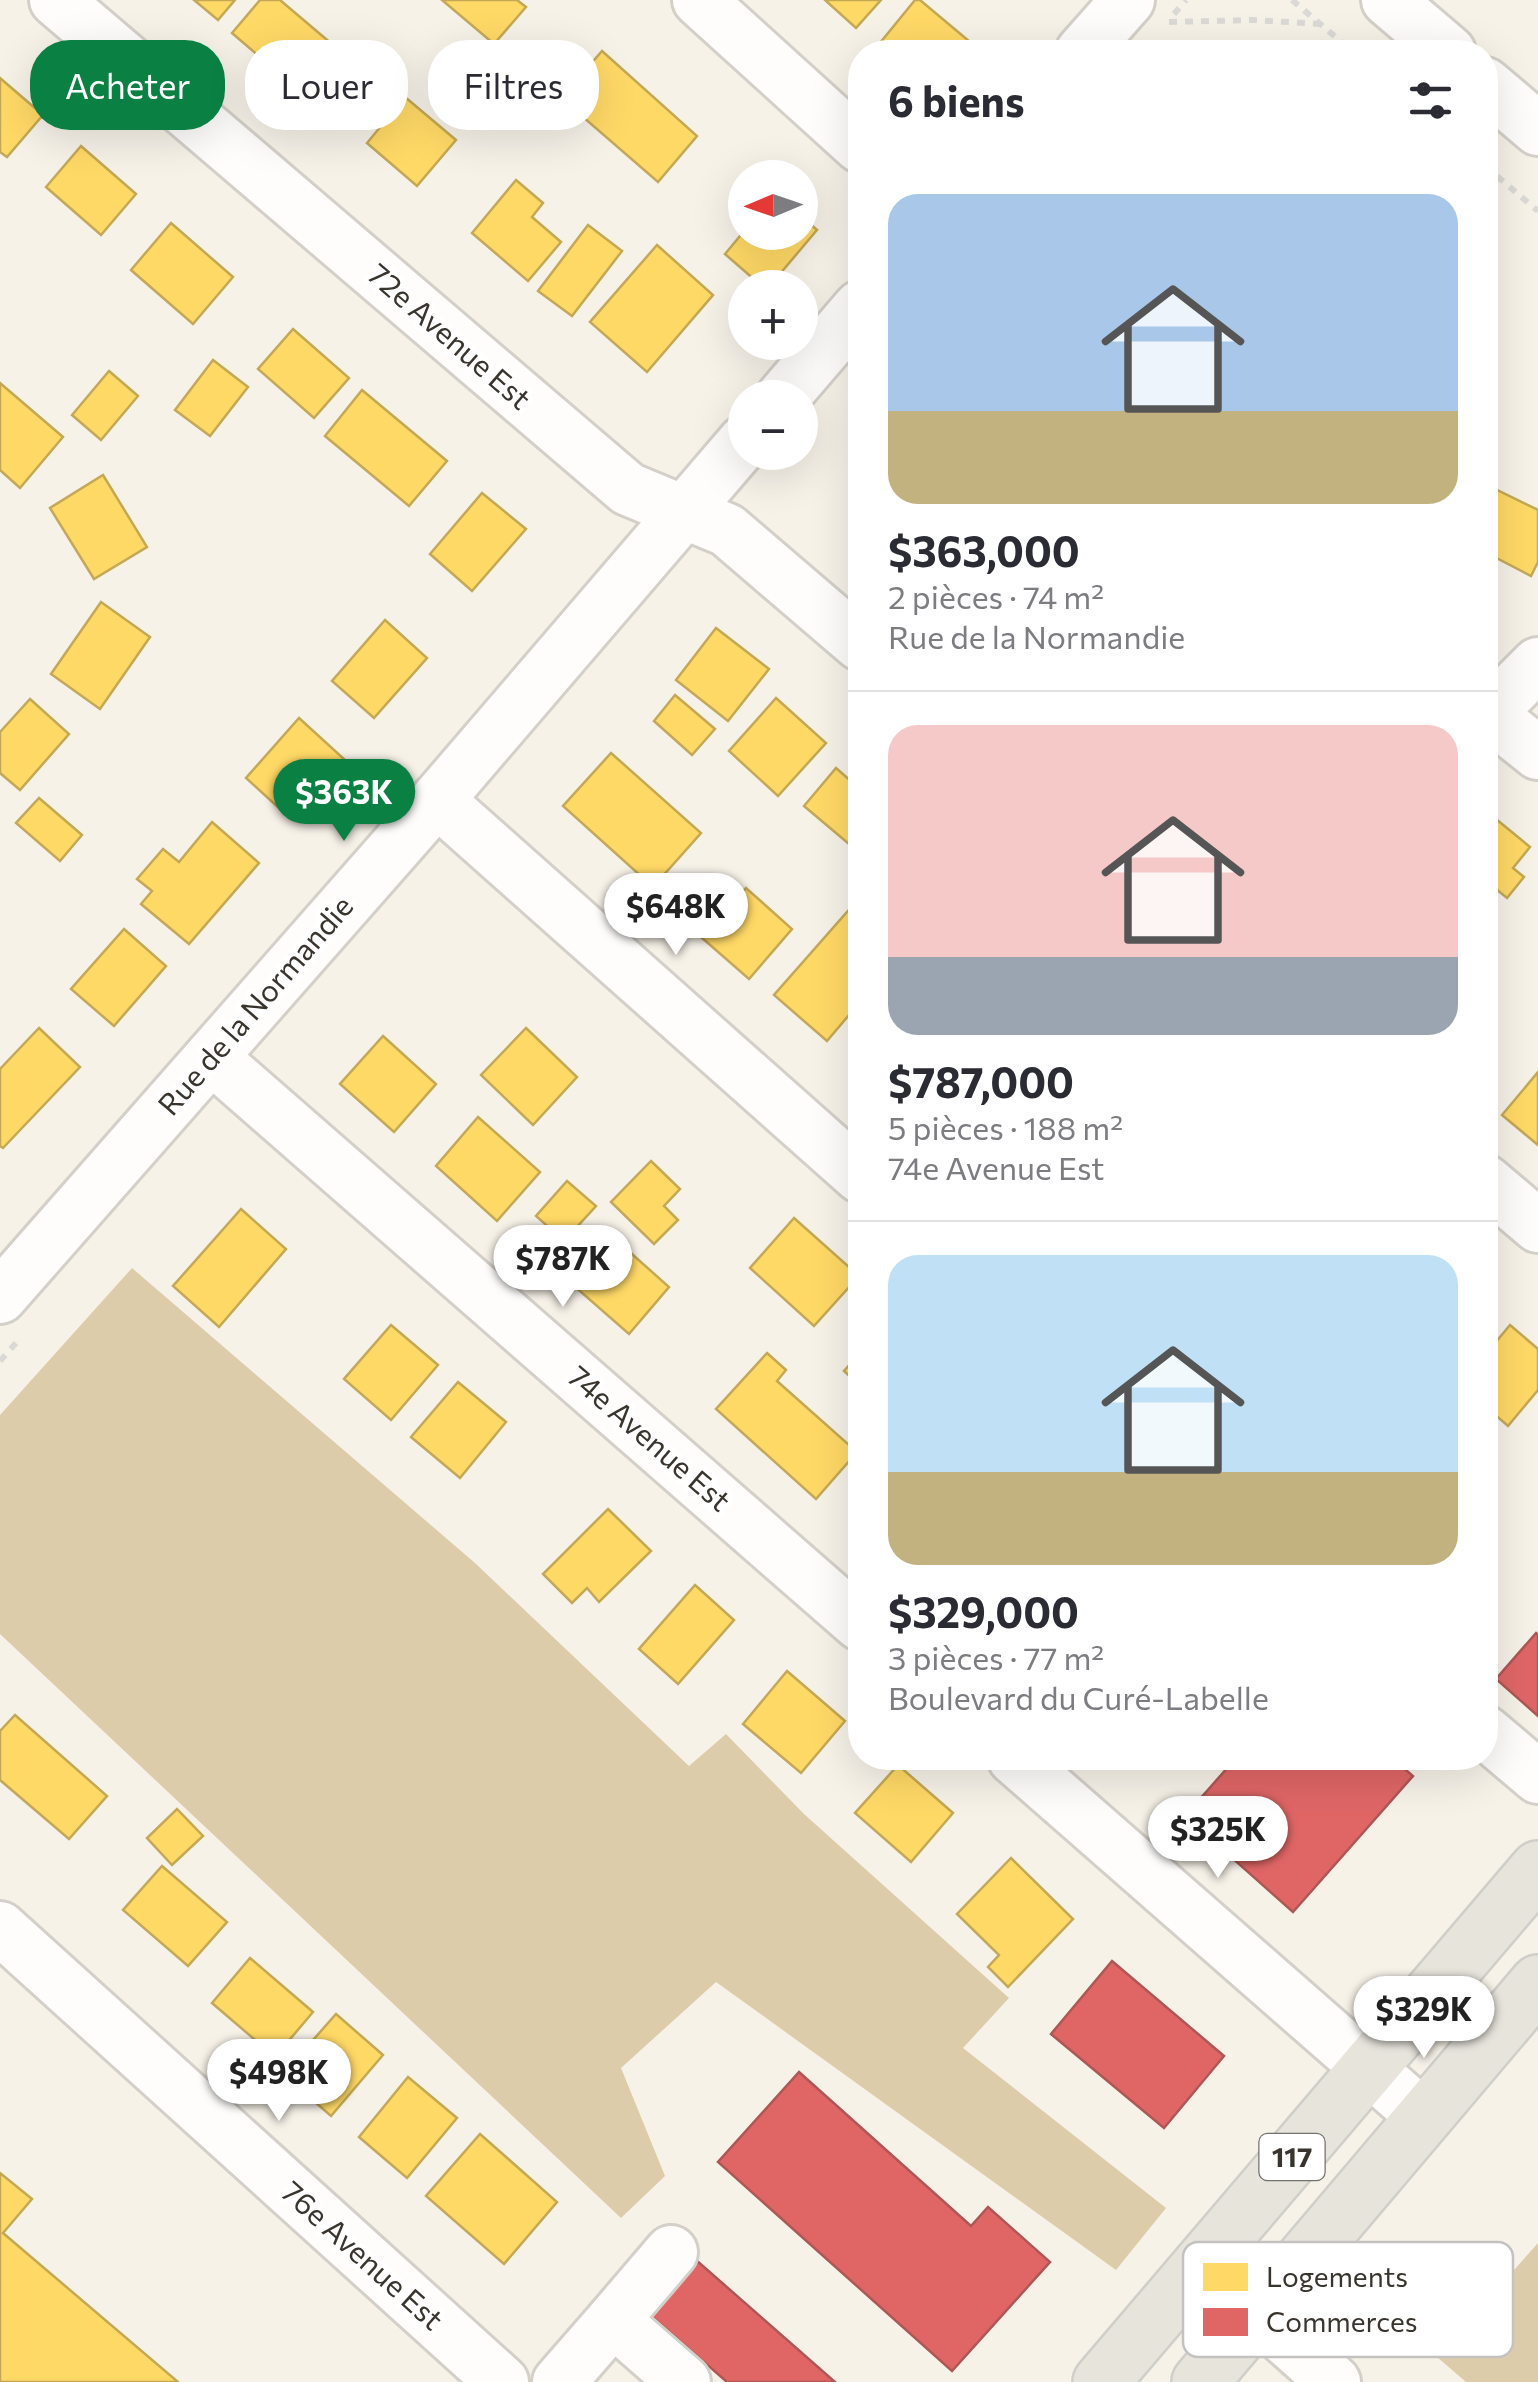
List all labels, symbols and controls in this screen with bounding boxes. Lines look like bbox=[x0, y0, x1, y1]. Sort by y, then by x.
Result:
chip: Acheter bbox=[30, 40, 225, 130]
chip: Louer bbox=[245, 40, 408, 130]
chip: Filtres bbox=[428, 40, 599, 130]
icon: filters bbox=[1403, 73, 1458, 128]
text: 6 biens bbox=[888, 74, 1024, 126]
north arrow bbox=[728, 160, 818, 250]
map controls bbox=[728, 160, 818, 470]
street label: 72e Avenue Est bbox=[362, 254, 540, 416]
icon: home bbox=[1083, 259, 1263, 439]
button: + bbox=[728, 270, 818, 360]
button: − bbox=[728, 380, 818, 470]
text: $363,000 bbox=[888, 524, 1080, 576]
text: 2 pièces · 74 m² bbox=[888, 576, 1104, 616]
text: Rue de la Normandie bbox=[888, 616, 1185, 656]
pin: $363K bbox=[274, 759, 414, 844]
text: $363K bbox=[295, 771, 393, 811]
icon: home bbox=[1083, 790, 1263, 970]
pin: $648K bbox=[606, 873, 746, 958]
text: $648K bbox=[626, 885, 726, 925]
street label: Rue de la Normandie bbox=[149, 887, 359, 1122]
text: $787,000 bbox=[888, 1055, 1074, 1107]
text: 5 pièces · 188 m² bbox=[888, 1107, 1123, 1147]
text: 74e Avenue Est bbox=[888, 1147, 1104, 1187]
pin: $787K bbox=[493, 1225, 633, 1310]
text: $787K bbox=[515, 1237, 611, 1277]
icon: home bbox=[1083, 1320, 1263, 1500]
street label: 74e Avenue Est bbox=[562, 1357, 739, 1518]
text: $329,000 bbox=[888, 1585, 1079, 1637]
text: 3 pièces · 77 m² bbox=[888, 1637, 1104, 1677]
text: Boulevard du Curé-Labelle bbox=[888, 1677, 1269, 1717]
pin: $325K bbox=[1148, 1796, 1288, 1881]
text: $325K bbox=[1170, 1808, 1266, 1848]
pin: $329K bbox=[1354, 1976, 1494, 2061]
text: $329K bbox=[1376, 1988, 1472, 2028]
pin: $498K bbox=[209, 2039, 349, 2124]
text: $498K bbox=[229, 2051, 329, 2091]
road number: 117 bbox=[1260, 2134, 1324, 2180]
street label: 76e Avenue Est bbox=[275, 2172, 452, 2336]
legend bbox=[1183, 2242, 1513, 2357]
text: Logements bbox=[1266, 2259, 1408, 2293]
text: Commerces bbox=[1266, 2304, 1418, 2338]

